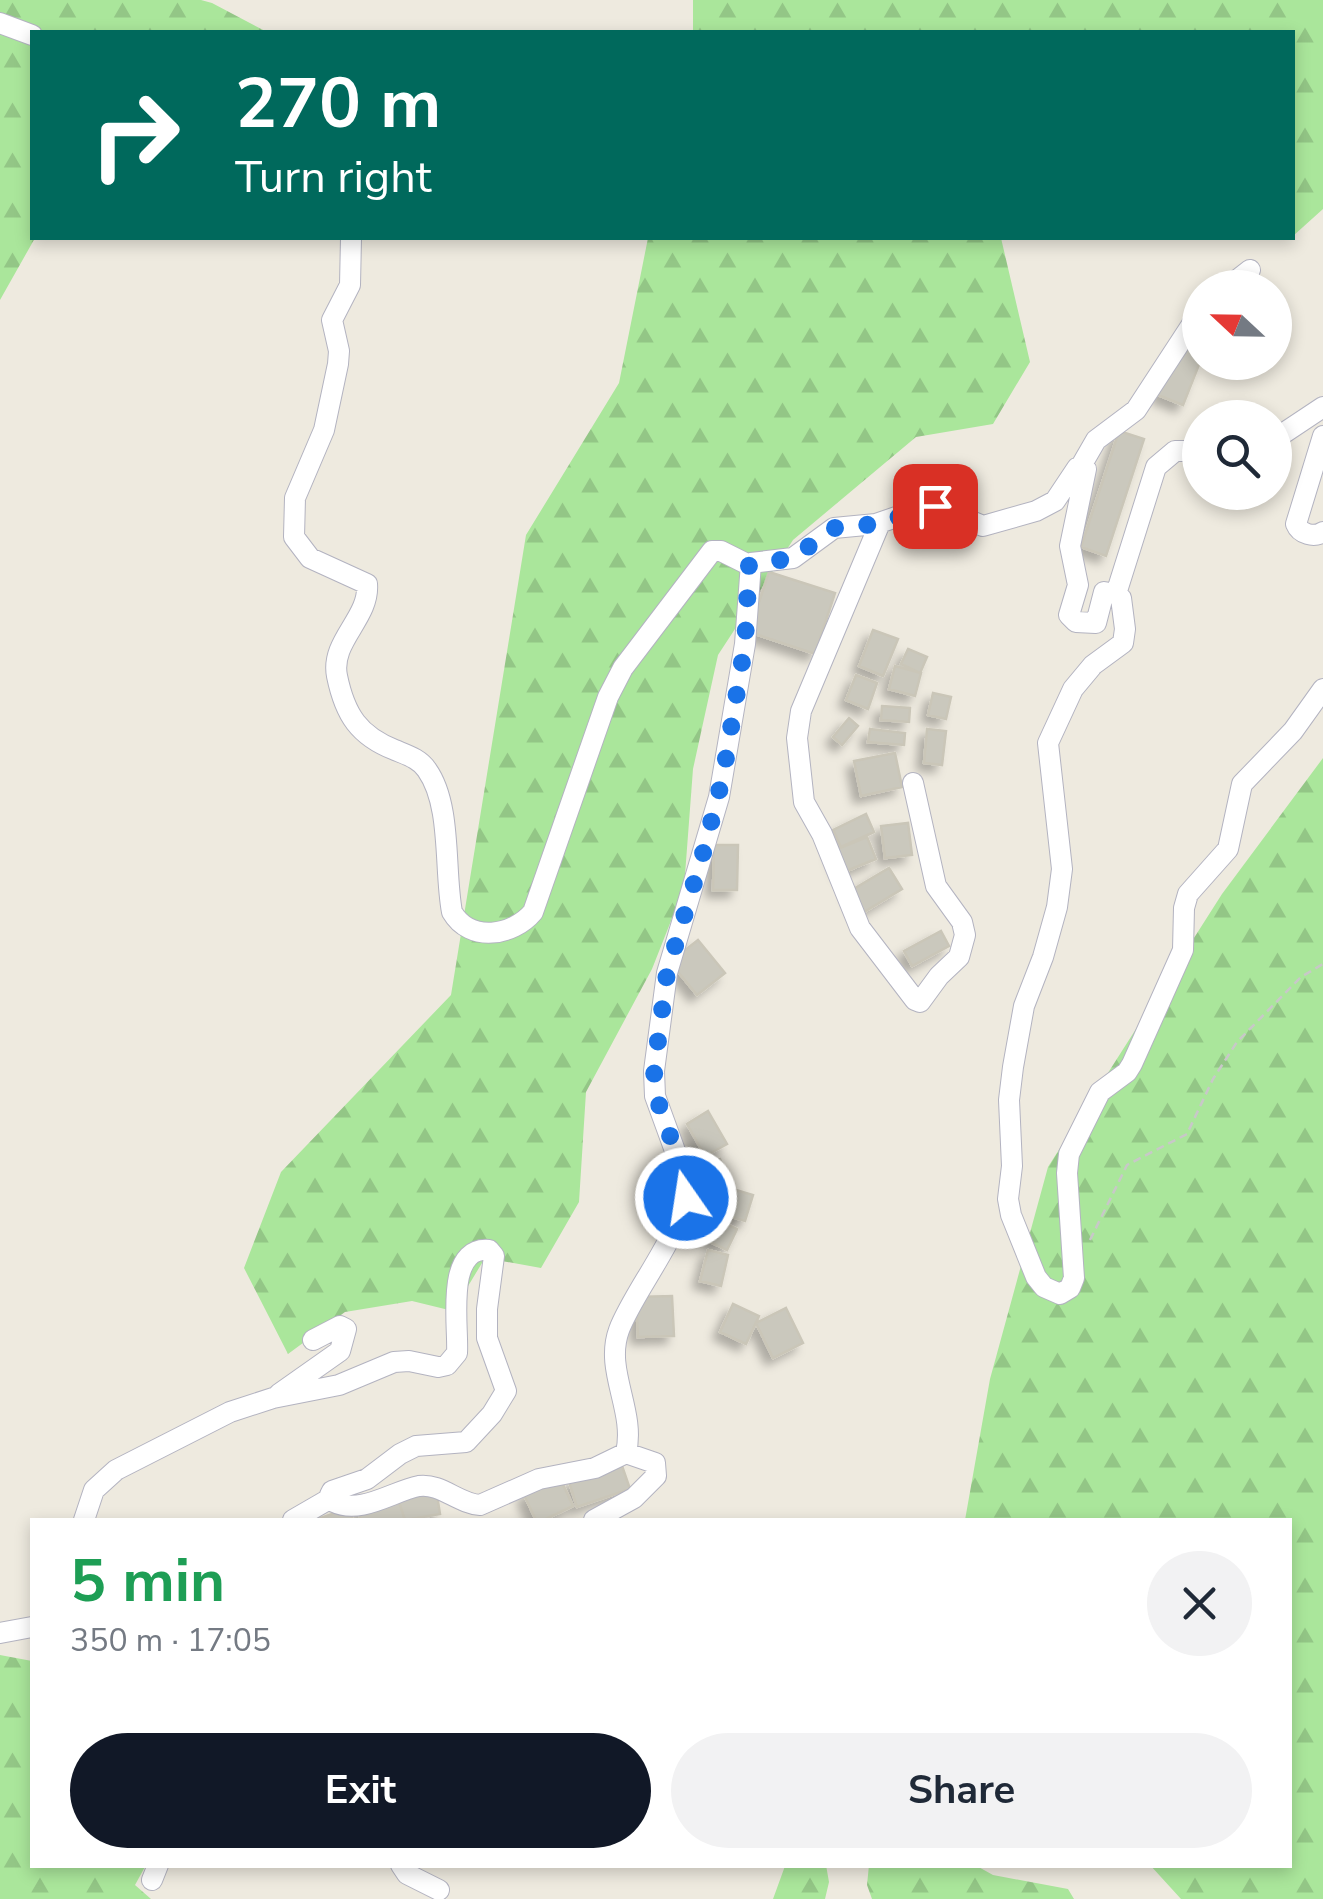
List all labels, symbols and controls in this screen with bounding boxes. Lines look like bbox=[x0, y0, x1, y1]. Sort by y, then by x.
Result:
text: 270 m bbox=[235, 56, 441, 152]
icon: right bbox=[70, 70, 200, 200]
text: Turn right bbox=[235, 147, 432, 208]
north arrow bbox=[1182, 270, 1292, 380]
map controls bbox=[1182, 270, 1292, 510]
button: search bbox=[1182, 400, 1292, 510]
pin bbox=[893, 464, 978, 549]
icon: arrive bbox=[908, 479, 963, 534]
position arrow bbox=[634, 1146, 738, 1250]
text: 5 min bbox=[70, 1540, 225, 1622]
button: close bbox=[1147, 1551, 1252, 1656]
text: 350 m · 17:05 bbox=[70, 1619, 271, 1662]
button: Exit bbox=[70, 1733, 651, 1848]
button: Share bbox=[671, 1733, 1252, 1848]

